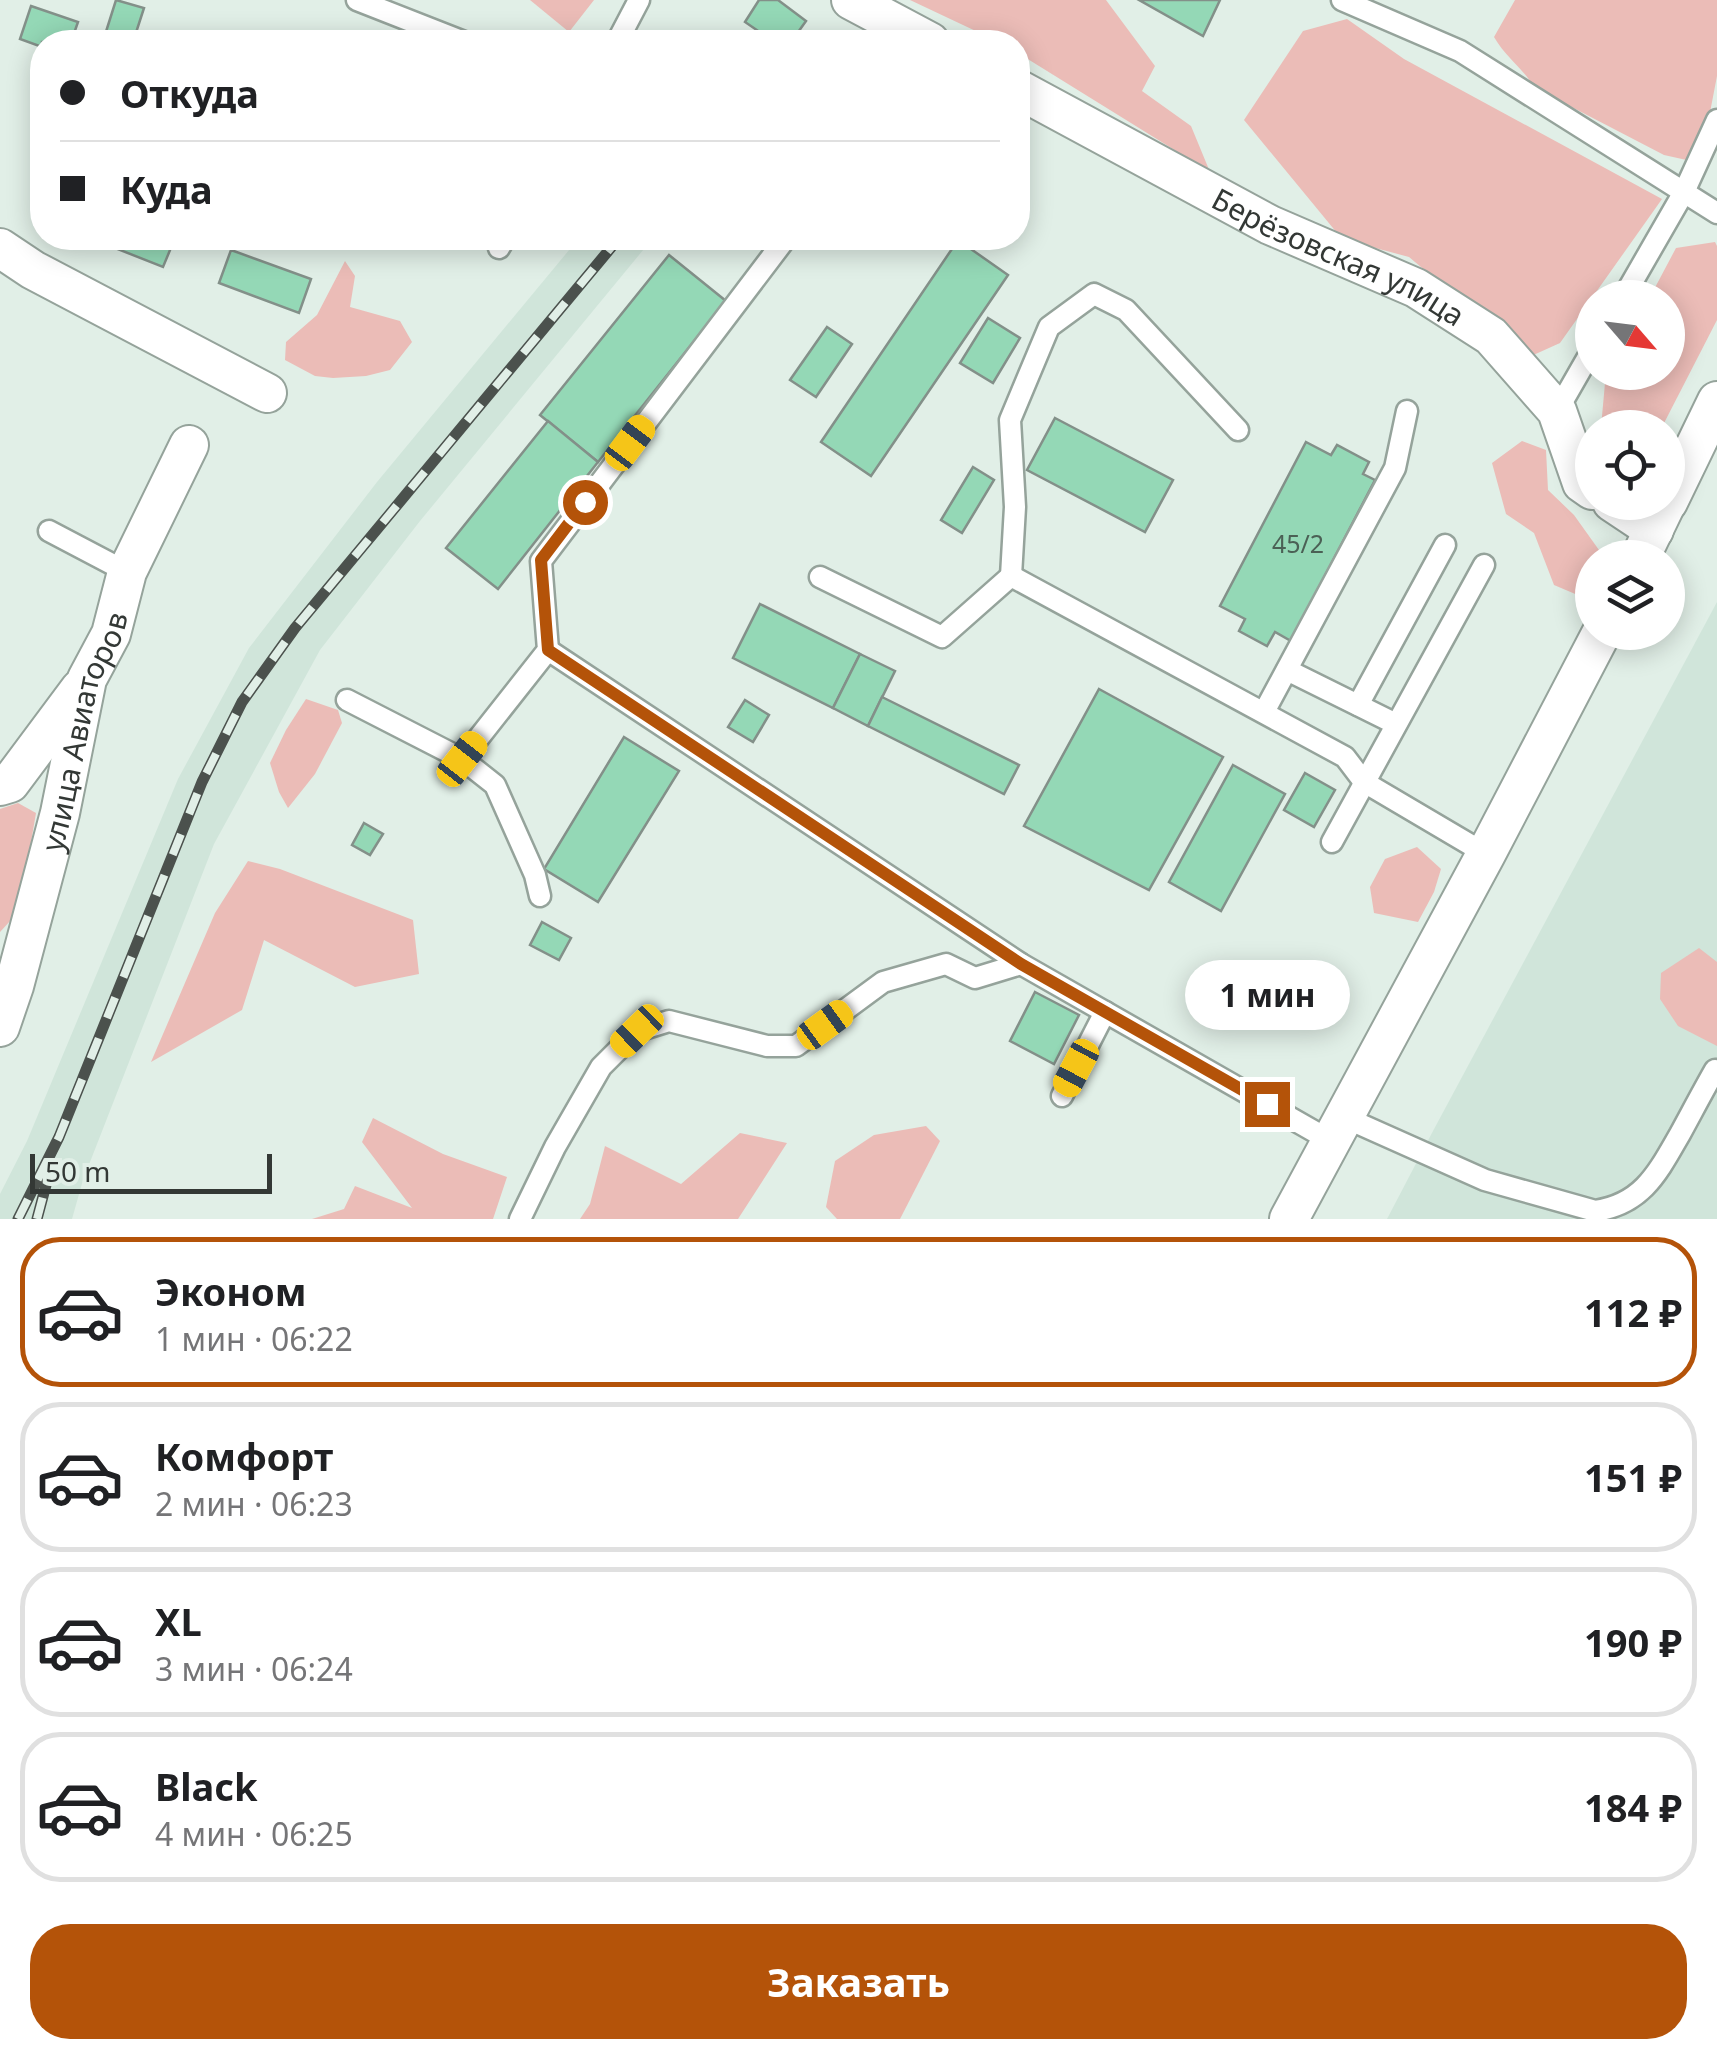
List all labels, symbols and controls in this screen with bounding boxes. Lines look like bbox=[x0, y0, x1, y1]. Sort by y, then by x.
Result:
text: Откуда bbox=[120, 67, 259, 119]
text: Куда bbox=[120, 163, 213, 215]
street label: Берёзовская улица bbox=[1205, 177, 1473, 335]
north arrow bbox=[1575, 280, 1685, 390]
map controls bbox=[1575, 280, 1685, 650]
car bbox=[600, 410, 660, 476]
button: locate bbox=[1575, 410, 1685, 520]
route start bbox=[563, 480, 608, 525]
house number: 45/2 bbox=[1272, 526, 1324, 560]
button: layers bbox=[1575, 540, 1685, 650]
street label: улица Авиаторов bbox=[30, 607, 136, 856]
car bbox=[432, 726, 492, 792]
callout: 1 мин bbox=[1184, 959, 1350, 1029]
text: 1 мин bbox=[1220, 973, 1315, 1016]
car bbox=[792, 995, 858, 1055]
car bbox=[605, 999, 669, 1063]
car bbox=[1049, 1034, 1103, 1102]
route end bbox=[1245, 1082, 1290, 1127]
scale bar bbox=[30, 1149, 272, 1194]
text: 50 m bbox=[45, 1152, 111, 1190]
text: Эконом bbox=[155, 1265, 307, 1317]
icon: car bbox=[35, 1267, 125, 1357]
text: 112 ₽ bbox=[1584, 1286, 1682, 1338]
text: 1 мин · 06:22 bbox=[155, 1317, 353, 1360]
text: Комфорт bbox=[155, 1430, 333, 1482]
icon: car bbox=[35, 1432, 125, 1522]
text: 151 ₽ bbox=[1584, 1451, 1682, 1503]
text: 2 мин · 06:23 bbox=[155, 1482, 353, 1525]
text: XL bbox=[155, 1595, 202, 1647]
icon: car bbox=[35, 1597, 125, 1687]
text: 190 ₽ bbox=[1584, 1616, 1682, 1668]
text: 3 мин · 06:24 bbox=[155, 1647, 353, 1690]
text: Black bbox=[155, 1760, 258, 1812]
icon: car bbox=[35, 1762, 125, 1852]
text: 184 ₽ bbox=[1584, 1781, 1682, 1833]
text: 4 мин · 06:25 bbox=[155, 1812, 353, 1855]
button: Заказать bbox=[30, 1924, 1687, 2039]

